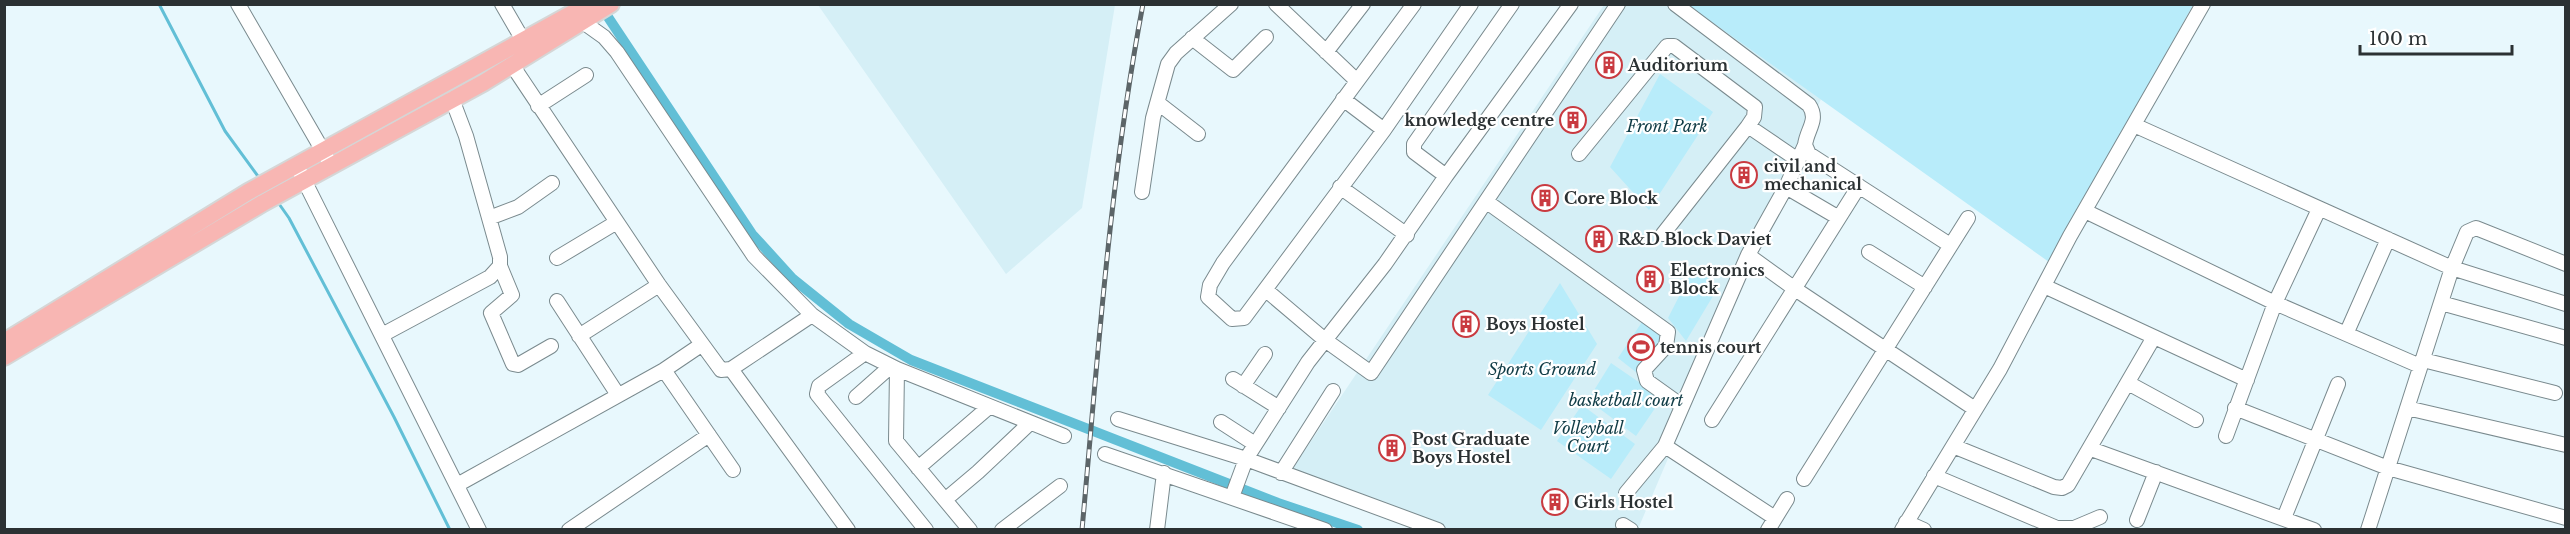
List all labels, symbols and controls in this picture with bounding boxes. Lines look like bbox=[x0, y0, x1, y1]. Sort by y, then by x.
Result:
scale bar bbox=[2360, 18, 2512, 56]
text: 100 m bbox=[2369, 28, 2427, 50]
building icon: Auditorium bbox=[1594, 50, 1624, 80]
place label: Auditorium bbox=[1627, 55, 1729, 75]
building icon: knowledge centre bbox=[1558, 105, 1588, 135]
place label: knowledge centre bbox=[1405, 110, 1554, 130]
park label: Front Park bbox=[1625, 116, 1708, 136]
place label: civil and mechanical bbox=[1764, 156, 1862, 194]
building icon: civil and mechanical bbox=[1729, 160, 1759, 190]
building icon: Core Block bbox=[1530, 183, 1560, 213]
place label: Core Block bbox=[1564, 188, 1658, 208]
building icon: R&D Block Daviet bbox=[1584, 224, 1614, 254]
place label: R&D Block Daviet bbox=[1618, 229, 1772, 249]
place label: Electronics Block bbox=[1670, 260, 1765, 298]
building icon: Electronics Block bbox=[1635, 264, 1665, 294]
building icon: Boys Hostel bbox=[1451, 309, 1481, 339]
place label: Boys Hostel bbox=[1486, 314, 1585, 334]
sports icon: tennis court bbox=[1626, 332, 1656, 362]
place label: tennis court bbox=[1660, 337, 1762, 357]
park label: Sports Ground bbox=[1488, 359, 1596, 379]
park label: basketball court bbox=[1569, 390, 1684, 410]
park label: Volleyball Court bbox=[1552, 418, 1625, 456]
place label: Post Graduate Boys Hostel bbox=[1412, 429, 1530, 467]
building icon: Post Graduate Boys Hostel bbox=[1377, 433, 1407, 463]
building icon: Girls Hostel bbox=[1540, 487, 1570, 517]
place label: Girls Hostel bbox=[1574, 492, 1673, 512]

